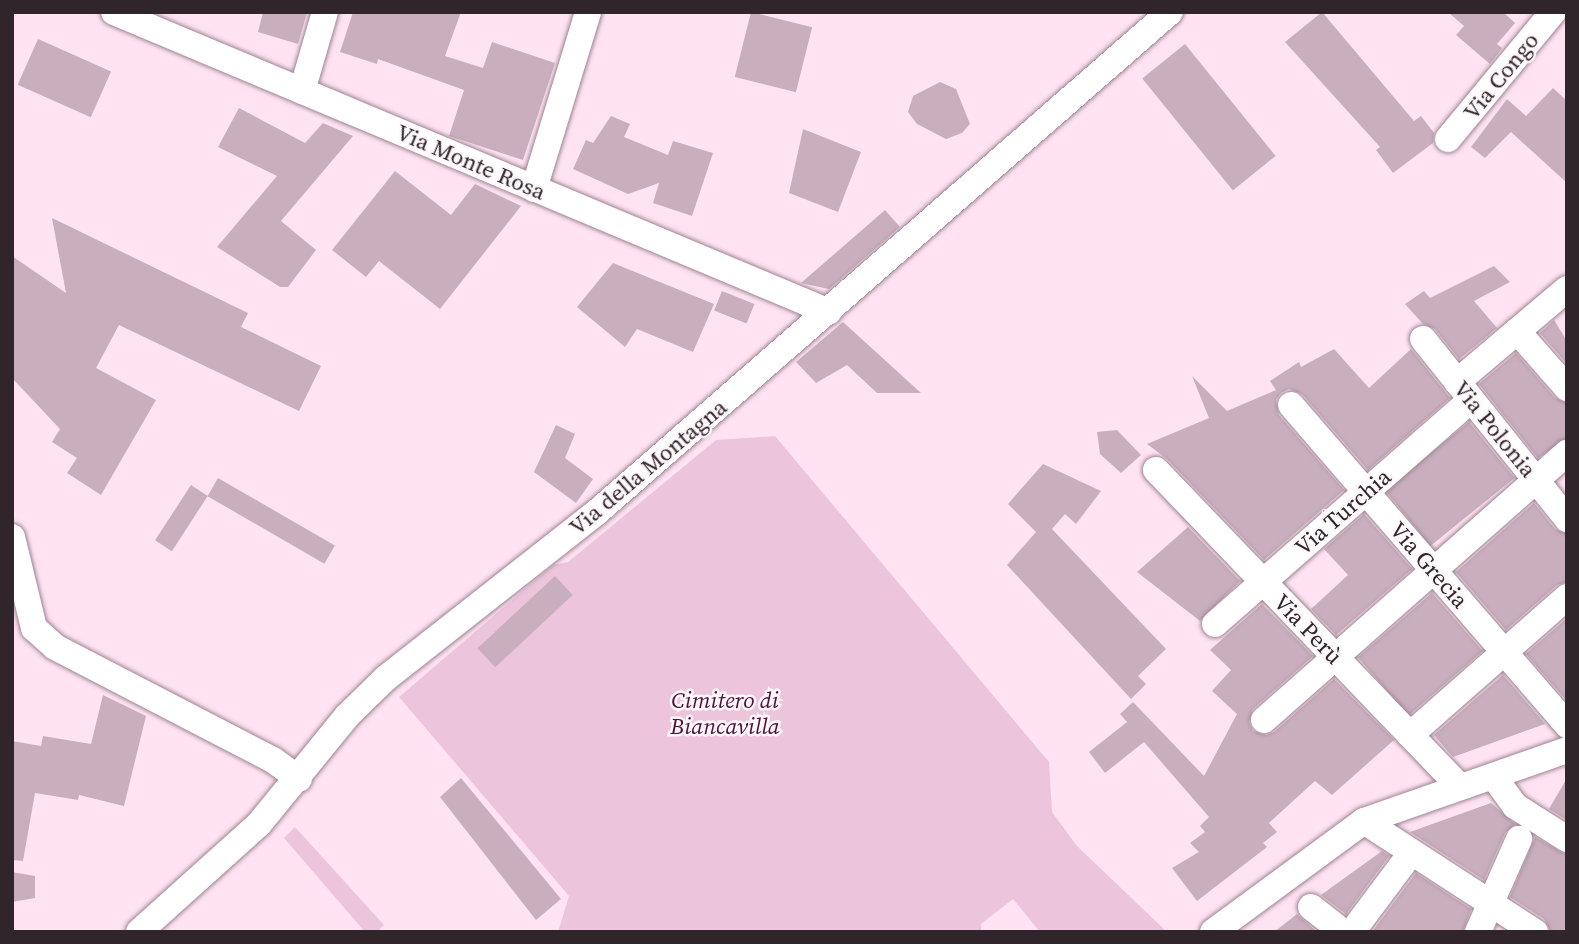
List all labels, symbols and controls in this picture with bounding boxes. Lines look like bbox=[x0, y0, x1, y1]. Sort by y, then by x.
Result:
street label: Via Congo bbox=[1458, 27, 1544, 125]
street label: Via Monte Rosa bbox=[392, 118, 550, 206]
street label: Via Polonia bbox=[1448, 375, 1542, 483]
street label: Via della Montagna bbox=[564, 393, 732, 541]
street label: Via Turchia bbox=[1289, 463, 1397, 561]
street label: Via Grecia bbox=[1384, 516, 1474, 614]
street label: Via Perù bbox=[1268, 588, 1348, 670]
park label: Cimitero di Biancavilla bbox=[670, 686, 780, 740]

